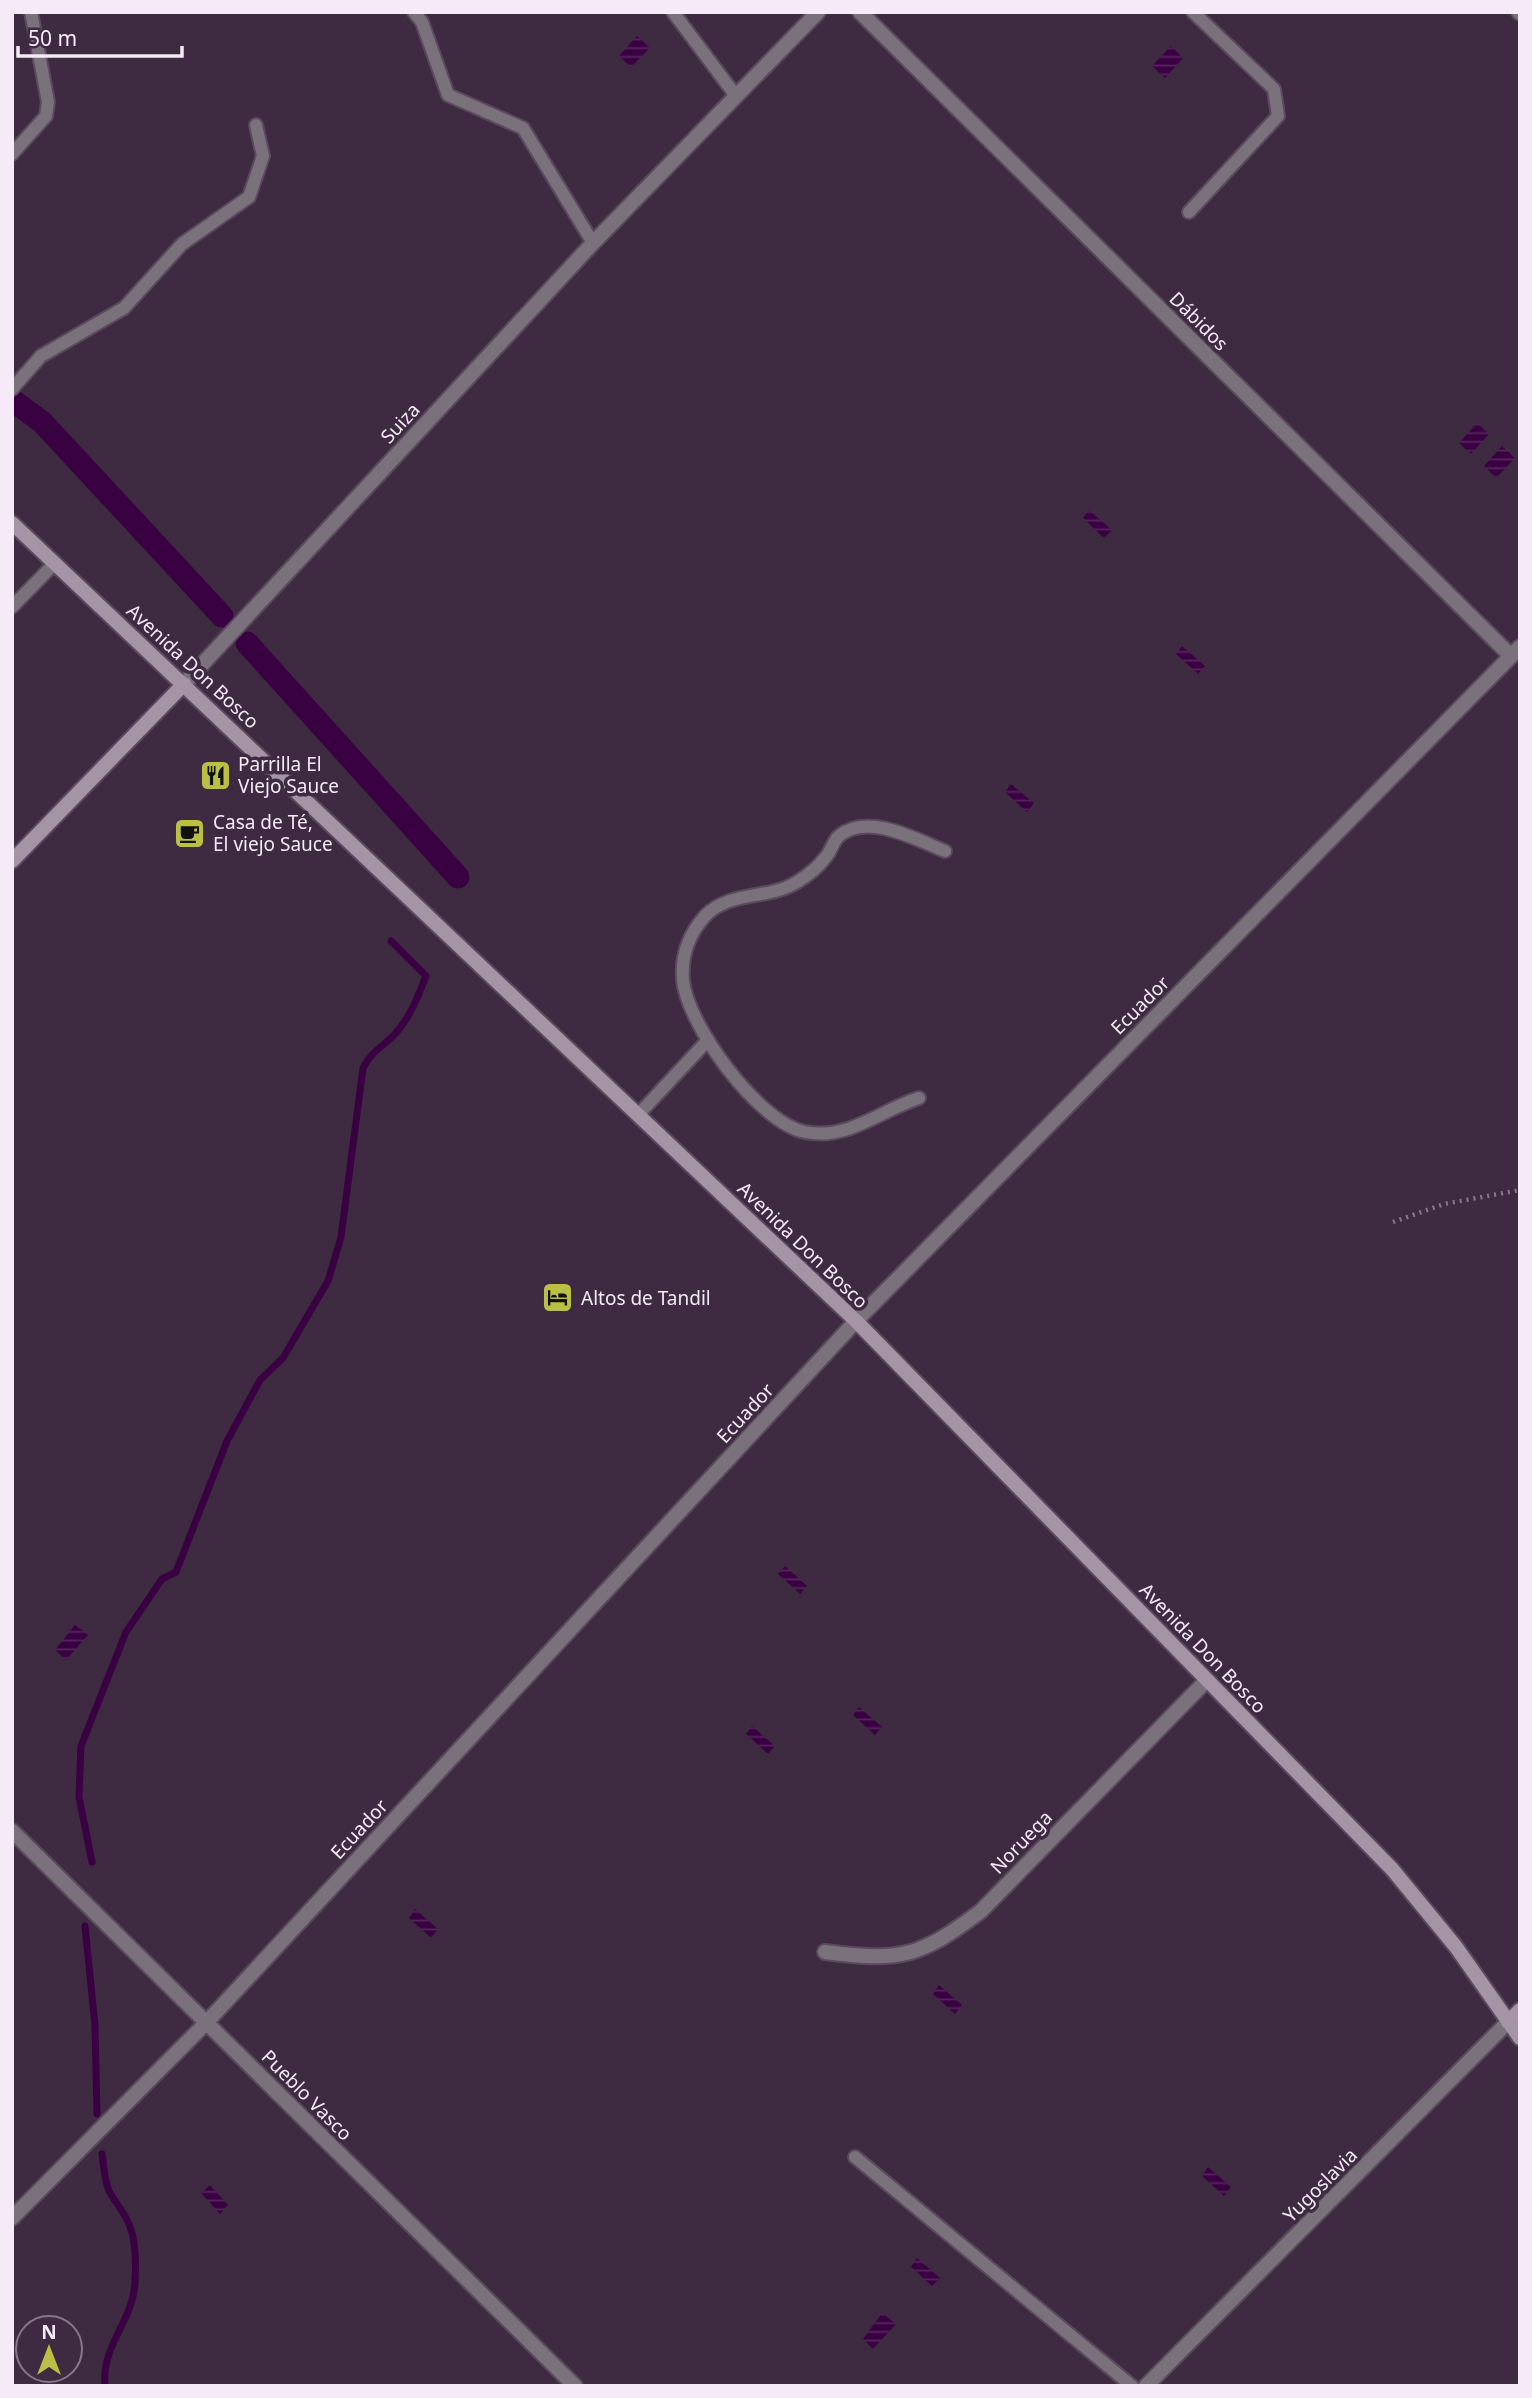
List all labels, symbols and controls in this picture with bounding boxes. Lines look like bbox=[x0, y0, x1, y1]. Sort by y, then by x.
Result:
scale bar bbox=[18, 14, 182, 58]
text: 50 m bbox=[28, 24, 77, 52]
street label: Dábidos bbox=[1164, 286, 1234, 356]
street label: Suiza bbox=[375, 397, 425, 449]
street label: Avenida Don Bosco bbox=[121, 598, 265, 734]
place label: Parrilla El Viejo Sauce bbox=[238, 751, 339, 799]
restaurant icon: Parrilla El Viejo Sauce bbox=[198, 758, 232, 792]
place label: Casa de Té, El viejo Sauce bbox=[213, 809, 333, 857]
cafe icon: Casa de Té, El viejo Sauce bbox=[173, 816, 207, 850]
street label: Ecuador bbox=[1105, 970, 1175, 1040]
street label: Avenida Don Bosco bbox=[732, 1176, 874, 1314]
hotel icon: Altos de Tandil bbox=[541, 1281, 575, 1315]
place label: Altos de Tandil bbox=[581, 1285, 711, 1311]
street label: Ecuador bbox=[711, 1377, 780, 1449]
street label: Avenida Don Bosco bbox=[1134, 1577, 1272, 1719]
street label: Ecuador bbox=[325, 1793, 394, 1865]
street label: Noruega bbox=[984, 1805, 1058, 1879]
street label: Pueblo Vasco bbox=[256, 2044, 358, 2146]
street label: Yugoslavia bbox=[1277, 2142, 1363, 2228]
north arrow bbox=[14, 2314, 84, 2384]
text: N bbox=[41, 2319, 57, 2345]

